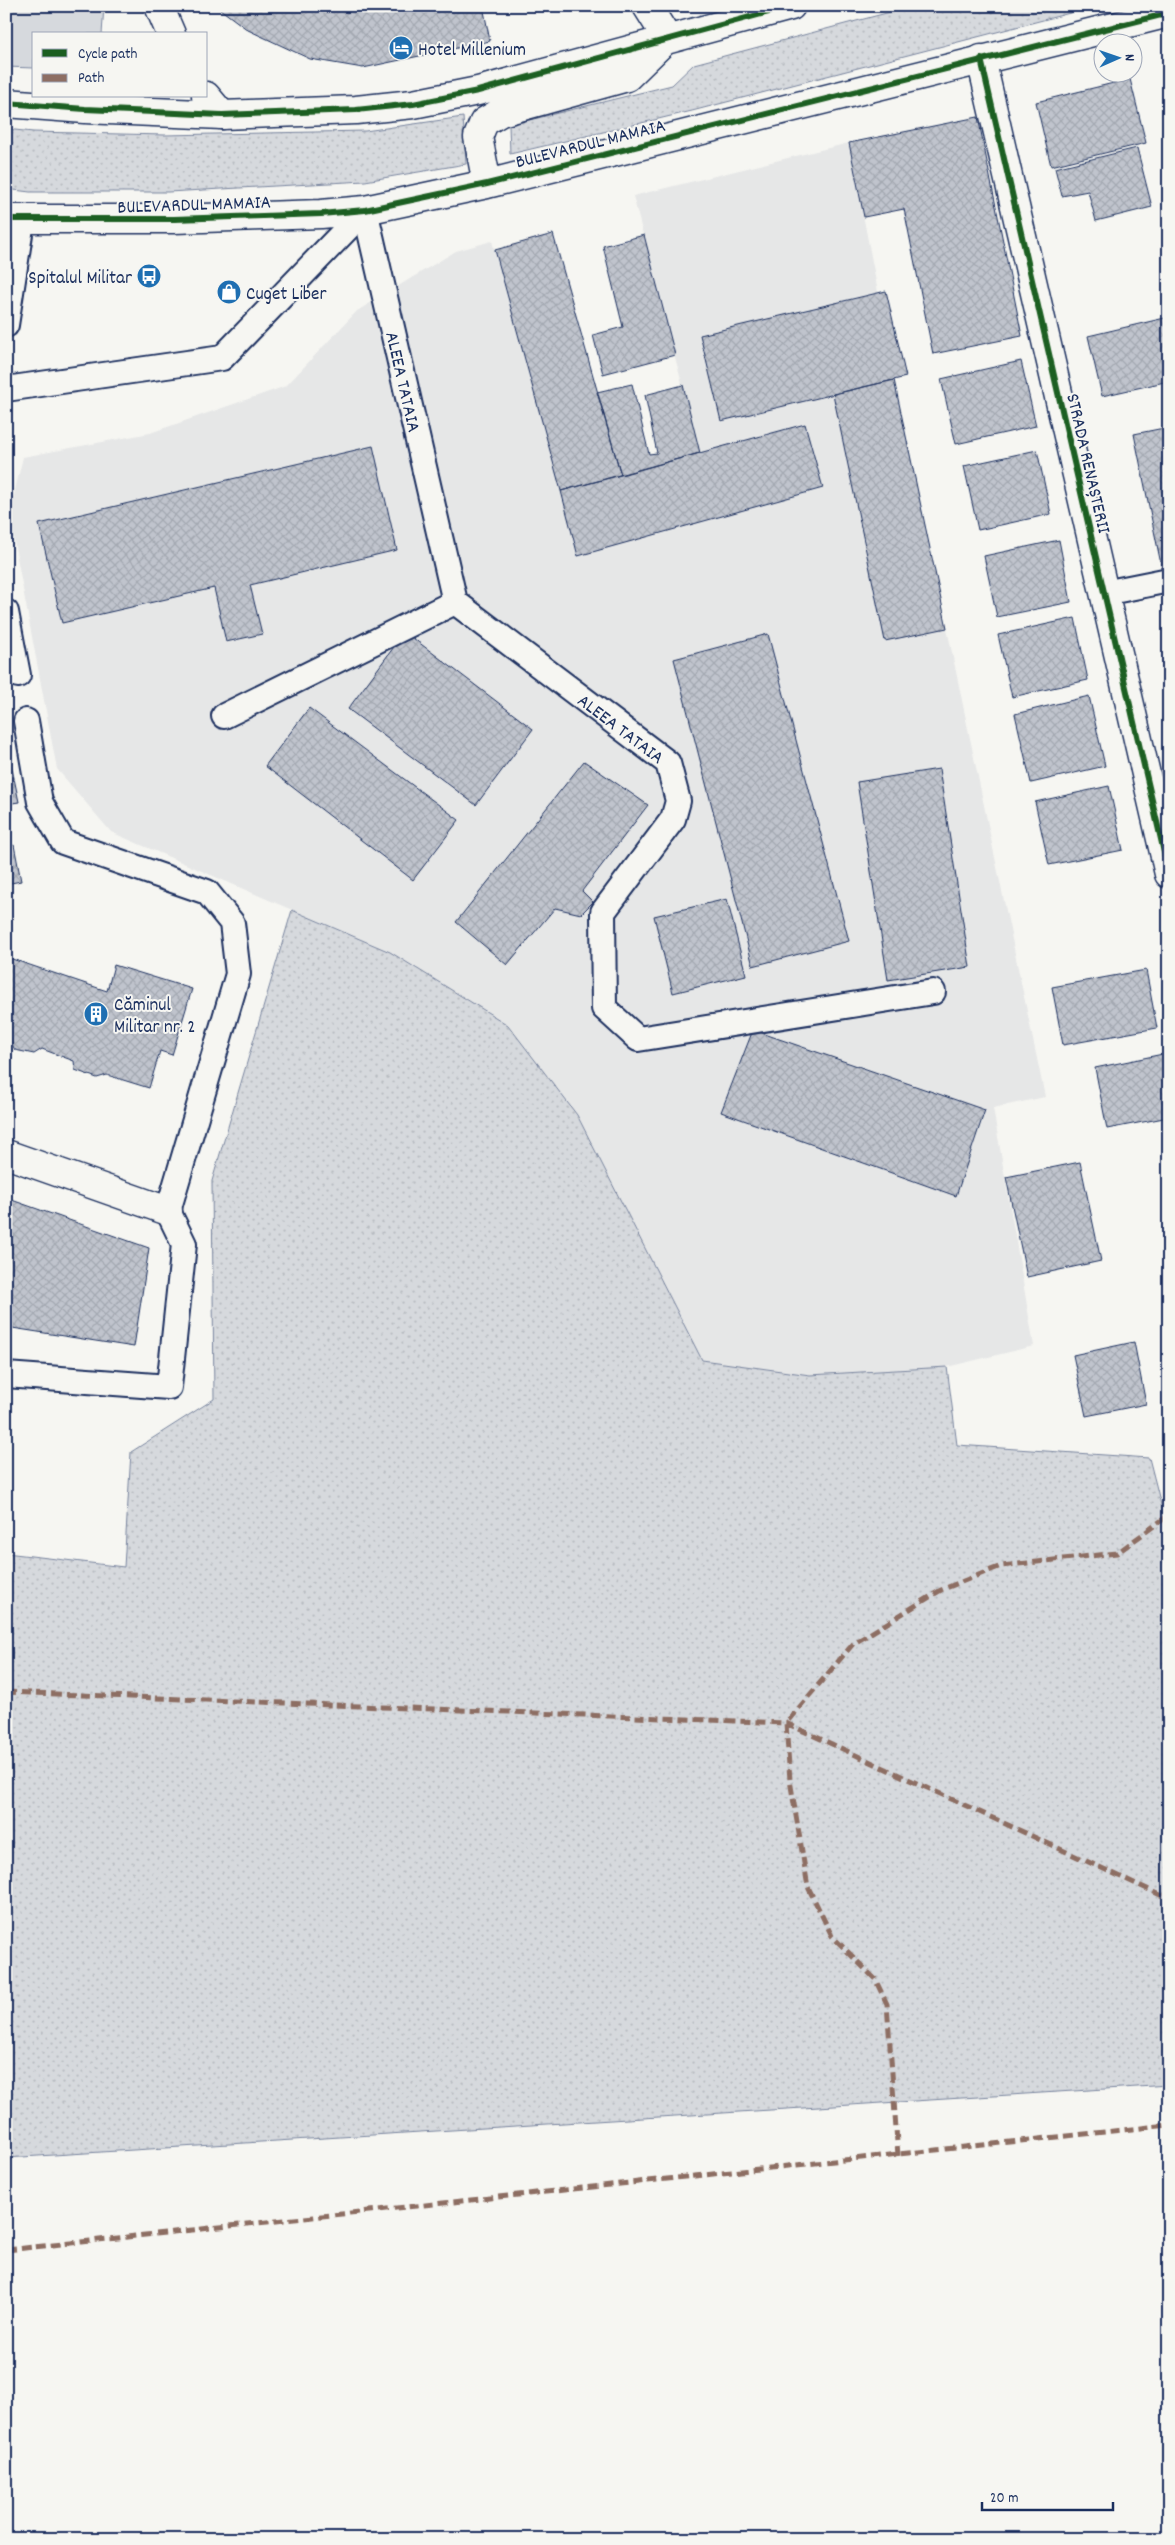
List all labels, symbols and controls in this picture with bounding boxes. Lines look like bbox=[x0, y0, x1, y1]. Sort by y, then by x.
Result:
legend bbox=[32, 32, 208, 98]
north arrow bbox=[1092, 32, 1142, 82]
hotel icon: Hotel Millenium bbox=[388, 35, 414, 61]
place label: Hotel Millenium bbox=[418, 38, 526, 65]
text: Cycle path bbox=[78, 44, 138, 66]
text: N bbox=[1119, 54, 1139, 62]
text: Path bbox=[78, 68, 104, 90]
street label: BULEVARDUL MAMAIA bbox=[513, 114, 669, 177]
street label: BULEVARDUL MAMAIA bbox=[117, 190, 271, 223]
bus stop icon: Spitalul Militar bbox=[136, 263, 162, 289]
place label: Spitalul Militar bbox=[28, 266, 132, 293]
shop icon: Cuget Liber bbox=[216, 279, 242, 305]
place label: Cuget Liber bbox=[246, 282, 327, 309]
street label: ALEEA TATAIA bbox=[376, 329, 426, 435]
street label: STRADA RENAȘTERII bbox=[1057, 391, 1116, 537]
street label: ALEEA TATAIA bbox=[570, 689, 668, 772]
place label: Căminul Militar nr. 2 bbox=[114, 993, 196, 1042]
building icon: Căminul Militar nr. 2 bbox=[83, 1001, 109, 1027]
scale bar bbox=[982, 2480, 1114, 2512]
text: 20 m bbox=[990, 2488, 1018, 2510]

